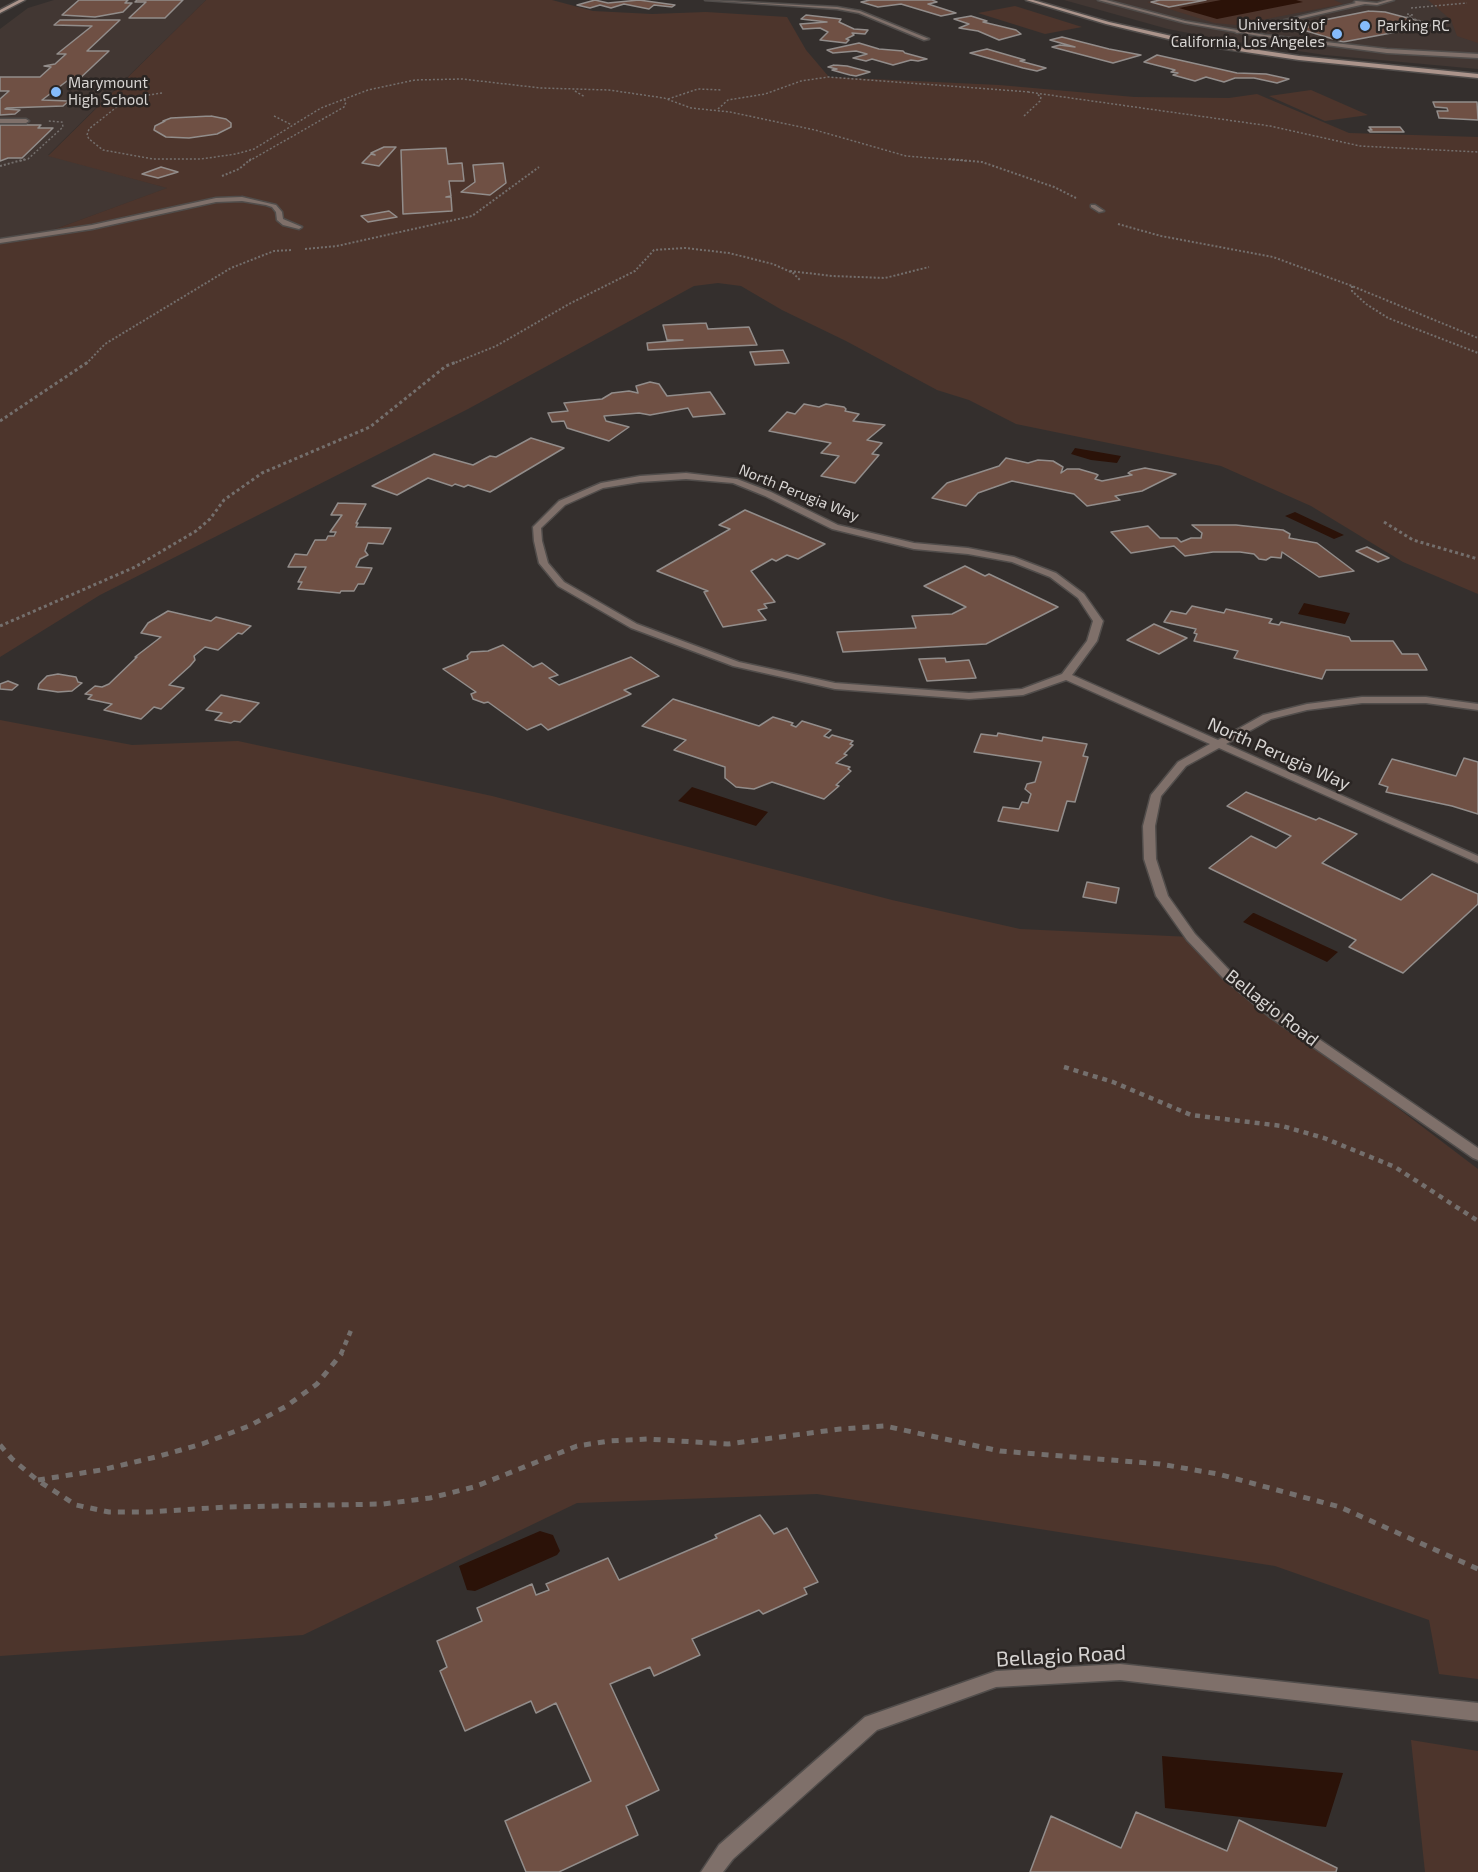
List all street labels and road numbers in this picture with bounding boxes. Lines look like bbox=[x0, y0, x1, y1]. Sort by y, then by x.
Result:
street label: North Perugia Way bbox=[736, 461, 862, 525]
street label: North Perugia Way bbox=[1204, 713, 1354, 795]
street label: Bellagio Road bbox=[1221, 965, 1323, 1051]
street label: Bellagio Road bbox=[995, 1640, 1127, 1672]

